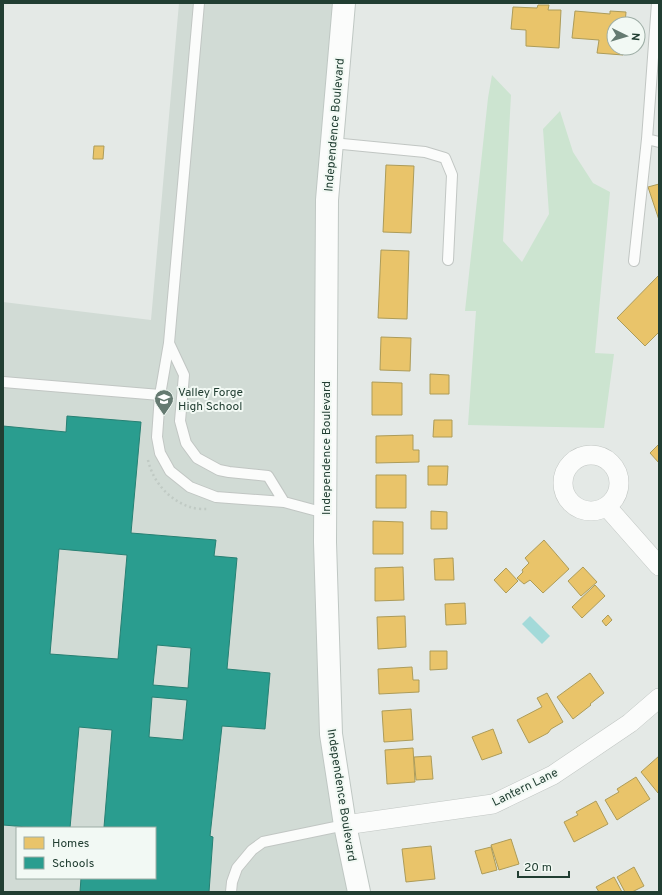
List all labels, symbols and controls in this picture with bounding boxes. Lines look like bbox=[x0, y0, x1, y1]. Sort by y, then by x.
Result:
north arrow bbox=[606, 16, 646, 56]
text: N bbox=[628, 32, 642, 41]
street label: Independence Boulevard bbox=[321, 58, 349, 193]
street label: Independence Boulevard bbox=[319, 381, 335, 515]
place label: Valley Forge High School bbox=[178, 385, 243, 415]
school or university icon: Valley Forge High School bbox=[153, 388, 175, 416]
street label: Independence Boulevard bbox=[323, 728, 359, 863]
street label: Lantern Lane bbox=[490, 765, 561, 811]
legend bbox=[16, 827, 156, 879]
text: Homes bbox=[52, 836, 89, 852]
scale bar bbox=[518, 853, 569, 879]
text: Schools bbox=[52, 856, 94, 872]
text: 20 m bbox=[524, 860, 552, 876]

